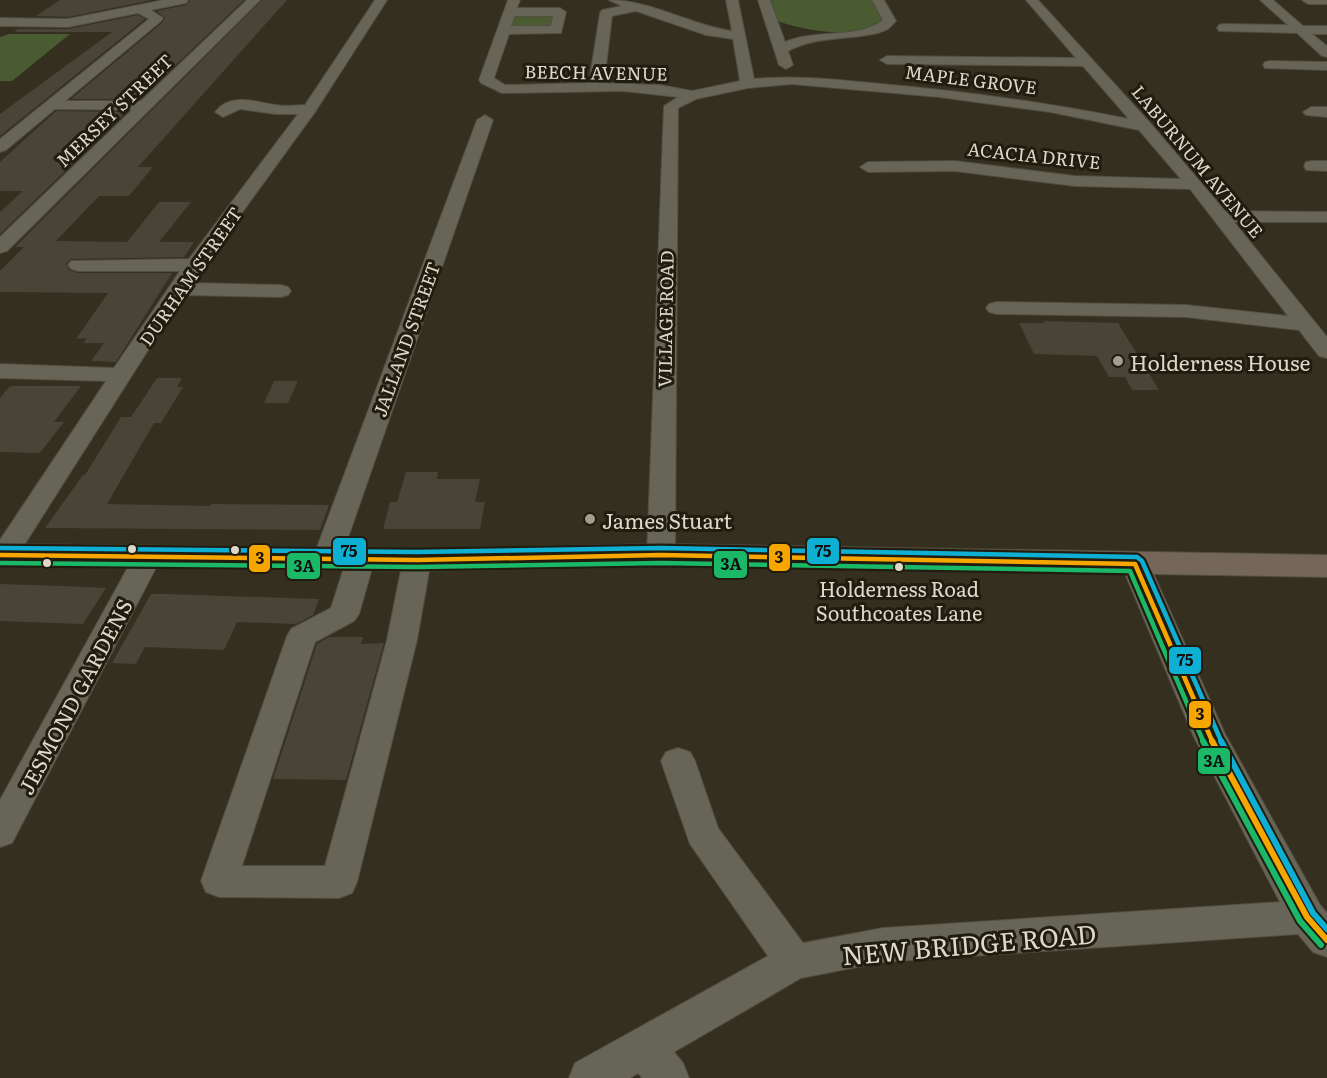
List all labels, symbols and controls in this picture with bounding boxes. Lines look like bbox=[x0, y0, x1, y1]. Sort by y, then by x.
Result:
street label: MERSEY STREET bbox=[50, 47, 178, 173]
street label: BEECH AVENUE bbox=[524, 57, 668, 87]
street label: MAPLE GROVE bbox=[904, 58, 1038, 100]
street label: LABURNUM AVENUE bbox=[1126, 79, 1270, 243]
street label: ACACIA DRIVE bbox=[966, 135, 1102, 175]
street label: DURHAM STREET bbox=[132, 201, 248, 351]
street label: VILLAGE ROAD bbox=[650, 250, 680, 388]
street label: JALLAND STREET bbox=[365, 258, 447, 420]
place label: Holderness House bbox=[1130, 346, 1310, 377]
marker: Holderness House bbox=[1111, 354, 1125, 368]
place label: James Stuart bbox=[602, 504, 732, 535]
marker: James Stuart bbox=[583, 512, 597, 526]
line badge: 75 bbox=[332, 537, 367, 566]
line badge: 75 bbox=[806, 537, 840, 565]
text: 75 bbox=[340, 538, 358, 562]
text: 75 bbox=[814, 538, 832, 562]
unlabelled marker bbox=[126, 543, 138, 555]
line badge: 3 bbox=[768, 543, 791, 572]
unlabelled marker bbox=[229, 544, 241, 556]
line badge: 3 bbox=[248, 544, 271, 573]
text: 3 bbox=[775, 544, 784, 568]
text: 3 bbox=[256, 545, 265, 569]
line badge: 3A bbox=[713, 550, 748, 579]
text: 3A bbox=[720, 551, 742, 575]
line badge: 3A bbox=[286, 552, 321, 580]
text: 3A bbox=[293, 553, 315, 577]
unlabelled marker bbox=[41, 557, 53, 569]
marker: Holderness Road Southcoates Lane bbox=[893, 561, 905, 573]
place label: Holderness Road Southcoates Lane bbox=[816, 573, 982, 627]
street label: JESMOND GARDENS bbox=[9, 593, 139, 799]
line badge: 75 bbox=[1168, 646, 1202, 675]
text: 75 bbox=[1176, 647, 1194, 671]
line badge: 3 bbox=[1188, 700, 1212, 729]
text: 3 bbox=[1196, 701, 1205, 725]
line badge: 3A bbox=[1197, 747, 1231, 775]
text: 3A bbox=[1203, 748, 1225, 772]
street label: NEW BRIDGE ROAD bbox=[840, 912, 1098, 974]

